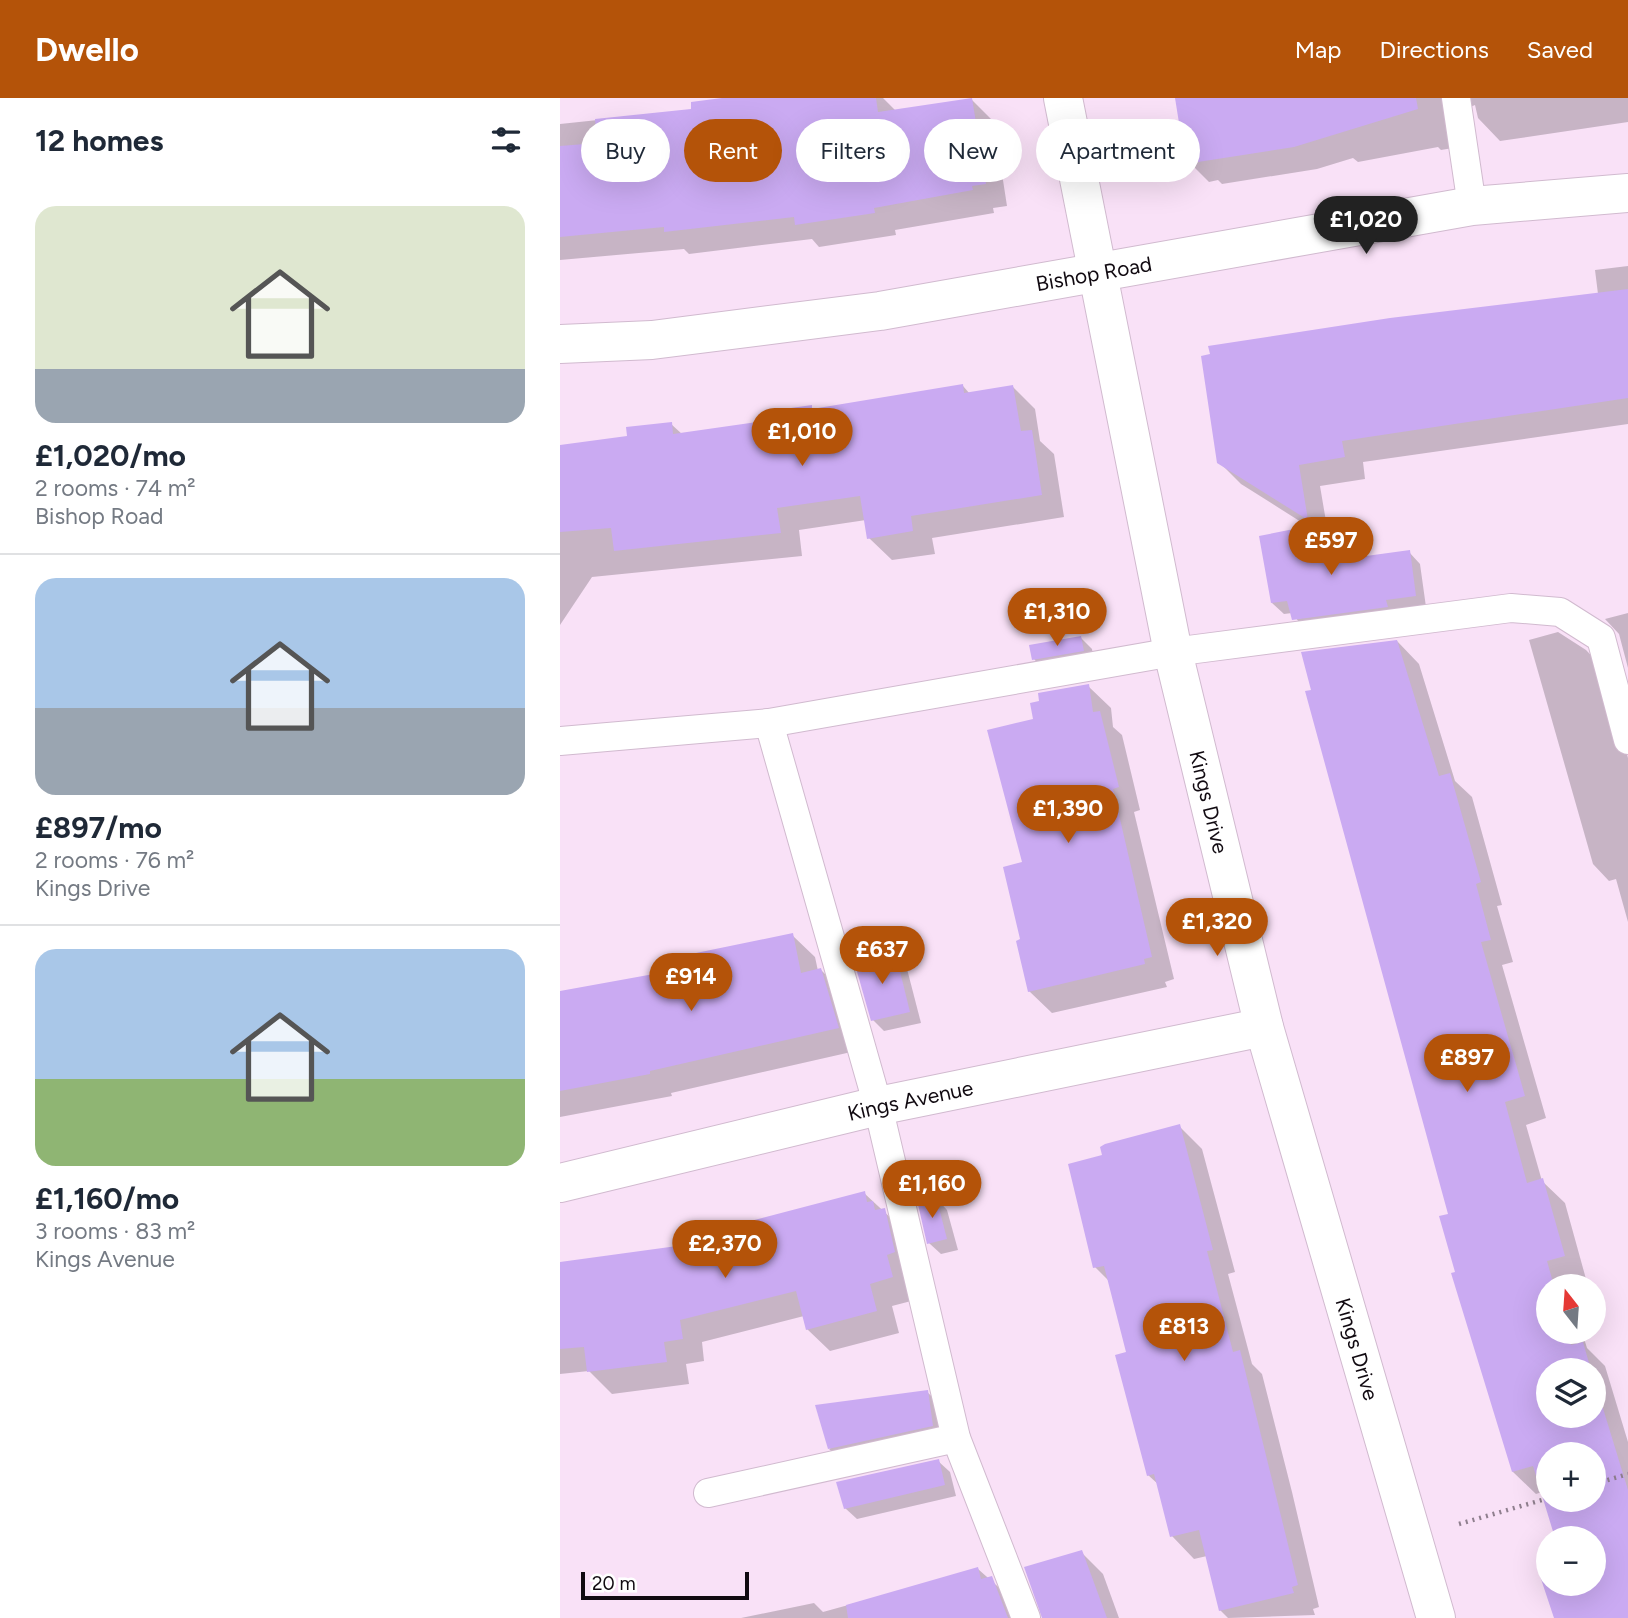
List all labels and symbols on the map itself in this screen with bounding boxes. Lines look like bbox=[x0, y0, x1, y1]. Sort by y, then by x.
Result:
pin: £1,020 bbox=[1309, 197, 1423, 256]
street label: Bishop Road bbox=[1034, 251, 1154, 296]
pin: £1,010 bbox=[745, 408, 859, 468]
pin: £597 bbox=[1290, 518, 1372, 577]
pin: £1,310 bbox=[1000, 588, 1114, 648]
street label: Kings Drive bbox=[1185, 748, 1234, 856]
pin: £1,390 bbox=[1011, 786, 1125, 845]
pin: £1,320 bbox=[1160, 898, 1274, 958]
pin: £637 bbox=[841, 926, 923, 986]
pin: £914 bbox=[650, 954, 732, 1013]
pin: £897 bbox=[1426, 1034, 1508, 1094]
street label: Kings Avenue bbox=[845, 1074, 975, 1125]
pin: £1,160 bbox=[875, 1160, 989, 1220]
pin: £2,370 bbox=[668, 1220, 782, 1280]
north arrow bbox=[1536, 1274, 1606, 1344]
street label: Kings Drive bbox=[1331, 1295, 1384, 1403]
pin: £813 bbox=[1143, 1304, 1225, 1363]
scale bar bbox=[581, 1569, 749, 1601]

